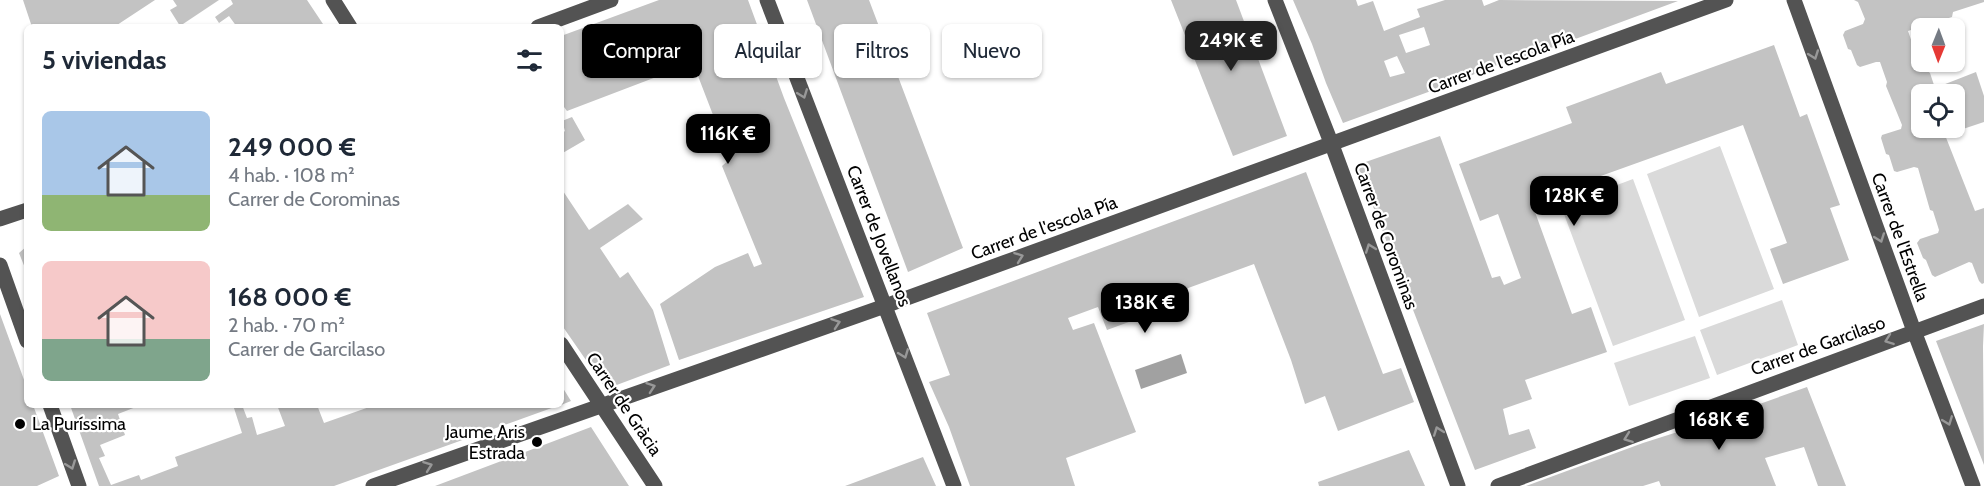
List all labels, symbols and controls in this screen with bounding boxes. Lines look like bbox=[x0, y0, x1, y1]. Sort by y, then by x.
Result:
north arrow bbox=[1911, 18, 1965, 72]
map controls bbox=[1911, 18, 1965, 138]
pin: 249K € bbox=[1182, 21, 1280, 72]
chip: Comprar bbox=[582, 24, 702, 78]
chip: Alquilar bbox=[714, 24, 822, 78]
chip: Filtros bbox=[834, 24, 930, 78]
chip: Nuevo bbox=[942, 24, 1042, 78]
street label: Carrer de l'escola Pía bbox=[1425, 25, 1577, 99]
text: 249K € bbox=[1199, 28, 1263, 52]
text: 5 viviendas bbox=[42, 44, 167, 76]
icon: filters bbox=[513, 44, 546, 77]
one-way arrow bbox=[1806, 49, 1819, 60]
button: locate bbox=[1911, 84, 1965, 138]
one-way arrow bbox=[796, 88, 809, 99]
pin: 116K € bbox=[679, 114, 777, 165]
text: 116K € bbox=[700, 121, 756, 145]
text: 249 000 € bbox=[228, 131, 356, 163]
icon: home bbox=[90, 135, 162, 207]
street label: Carrer de Corominas bbox=[1349, 159, 1423, 313]
street label: Carrer de Jovellanos bbox=[842, 162, 916, 310]
text: 4 hab. · 108 m² bbox=[228, 163, 355, 187]
street label: Carrer de l'Estrella bbox=[1866, 170, 1934, 305]
pin: 128K € bbox=[1525, 176, 1623, 227]
text: 128K € bbox=[1544, 183, 1604, 207]
text: Carrer de Corominas bbox=[228, 187, 400, 211]
street label: Carrer de l'escola Pía bbox=[968, 191, 1120, 265]
one-way arrow bbox=[1873, 232, 1886, 243]
one-way arrow bbox=[1365, 243, 1378, 254]
one-way arrow bbox=[1013, 252, 1024, 265]
text: 168 000 € bbox=[228, 281, 351, 313]
pin: 138K € bbox=[1096, 283, 1194, 334]
icon: home bbox=[90, 285, 162, 357]
text: 138K € bbox=[1115, 290, 1175, 314]
street label: Carrer de Garcilaso bbox=[1748, 311, 1888, 381]
text: 2 hab. · 70 m² bbox=[228, 313, 345, 337]
one-way arrow bbox=[830, 318, 841, 330]
one-way arrow bbox=[1885, 333, 1895, 346]
text: Carrer de Garcilaso bbox=[228, 337, 385, 361]
street label: Carrer de Gràcia bbox=[581, 348, 667, 460]
one-way arrow bbox=[896, 348, 909, 359]
one-way arrow bbox=[646, 381, 656, 394]
pin: 168K € bbox=[1670, 400, 1768, 451]
text: 168K € bbox=[1689, 407, 1749, 431]
place label: La Puríssima bbox=[32, 413, 126, 435]
one-way arrow bbox=[1941, 415, 1954, 426]
marker: La Puríssima bbox=[13, 417, 27, 431]
place label: Jaume Aris Estrada bbox=[444, 421, 525, 464]
one-way arrow bbox=[1433, 426, 1445, 437]
one-way arrow bbox=[1623, 430, 1634, 443]
marker: Jaume Aris Estrada bbox=[530, 435, 544, 449]
one-way arrow bbox=[64, 459, 77, 470]
one-way arrow bbox=[422, 461, 433, 474]

